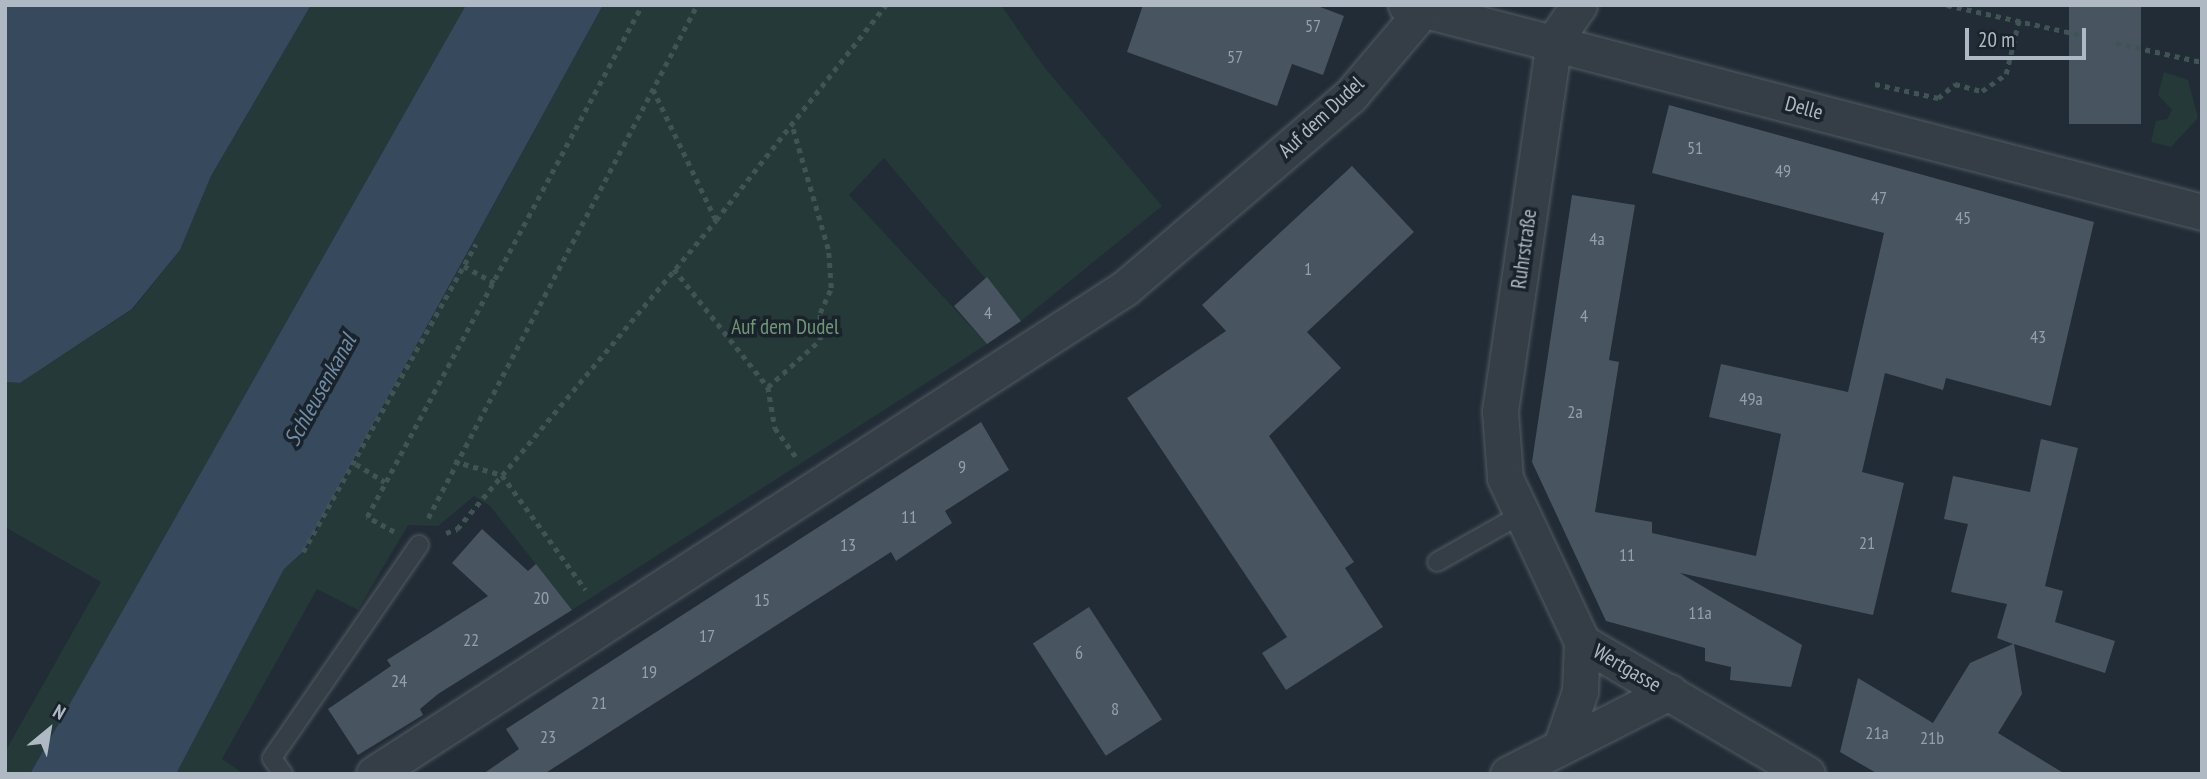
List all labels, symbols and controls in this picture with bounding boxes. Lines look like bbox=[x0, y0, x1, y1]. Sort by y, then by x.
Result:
scale bar bbox=[1969, 14, 2090, 58]
house number: 57 bbox=[1305, 15, 1321, 37]
text: 20 m bbox=[1978, 26, 2015, 53]
house number: 57 bbox=[1227, 46, 1243, 68]
street label: Auf dem Dudel bbox=[1273, 71, 1369, 163]
street label: Delle bbox=[1782, 91, 1826, 125]
house number: 51 bbox=[1687, 137, 1703, 159]
house number: 49 bbox=[1775, 160, 1791, 182]
house number: 47 bbox=[1871, 187, 1887, 209]
house number: 45 bbox=[1955, 207, 1971, 229]
street label: Ruhrstraße bbox=[1506, 208, 1542, 290]
house number: 4a bbox=[1589, 228, 1605, 250]
house number: 1 bbox=[1304, 258, 1312, 280]
house number: 4 bbox=[984, 302, 992, 324]
house number: 4 bbox=[1580, 305, 1588, 327]
park label: Auf dem Dudel bbox=[731, 314, 839, 340]
house number: 43 bbox=[2030, 326, 2046, 348]
water label: Schleusenkanal bbox=[278, 329, 362, 451]
house number: 49a bbox=[1739, 388, 1763, 410]
house number: 2a bbox=[1567, 401, 1583, 423]
house number: 9 bbox=[958, 456, 966, 478]
house number: 11 bbox=[901, 506, 917, 528]
house number: 21 bbox=[1859, 532, 1875, 554]
house number: 13 bbox=[840, 534, 856, 556]
house number: 11 bbox=[1619, 544, 1635, 566]
house number: 20 bbox=[533, 587, 549, 609]
house number: 15 bbox=[754, 589, 770, 611]
house number: 11a bbox=[1688, 602, 1712, 624]
house number: 17 bbox=[699, 625, 715, 647]
house number: 22 bbox=[463, 629, 479, 651]
street label: Wertgasse bbox=[1589, 639, 1665, 697]
house number: 6 bbox=[1075, 642, 1083, 664]
house number: 19 bbox=[641, 661, 657, 683]
house number: 24 bbox=[391, 670, 407, 692]
house number: 21 bbox=[591, 692, 607, 714]
north arrow bbox=[14, 695, 84, 765]
house number: 8 bbox=[1111, 698, 1119, 720]
text: N bbox=[49, 699, 70, 725]
house number: 21a bbox=[1865, 722, 1889, 744]
house number: 23 bbox=[540, 726, 556, 748]
house number: 21b bbox=[1920, 727, 1944, 749]

